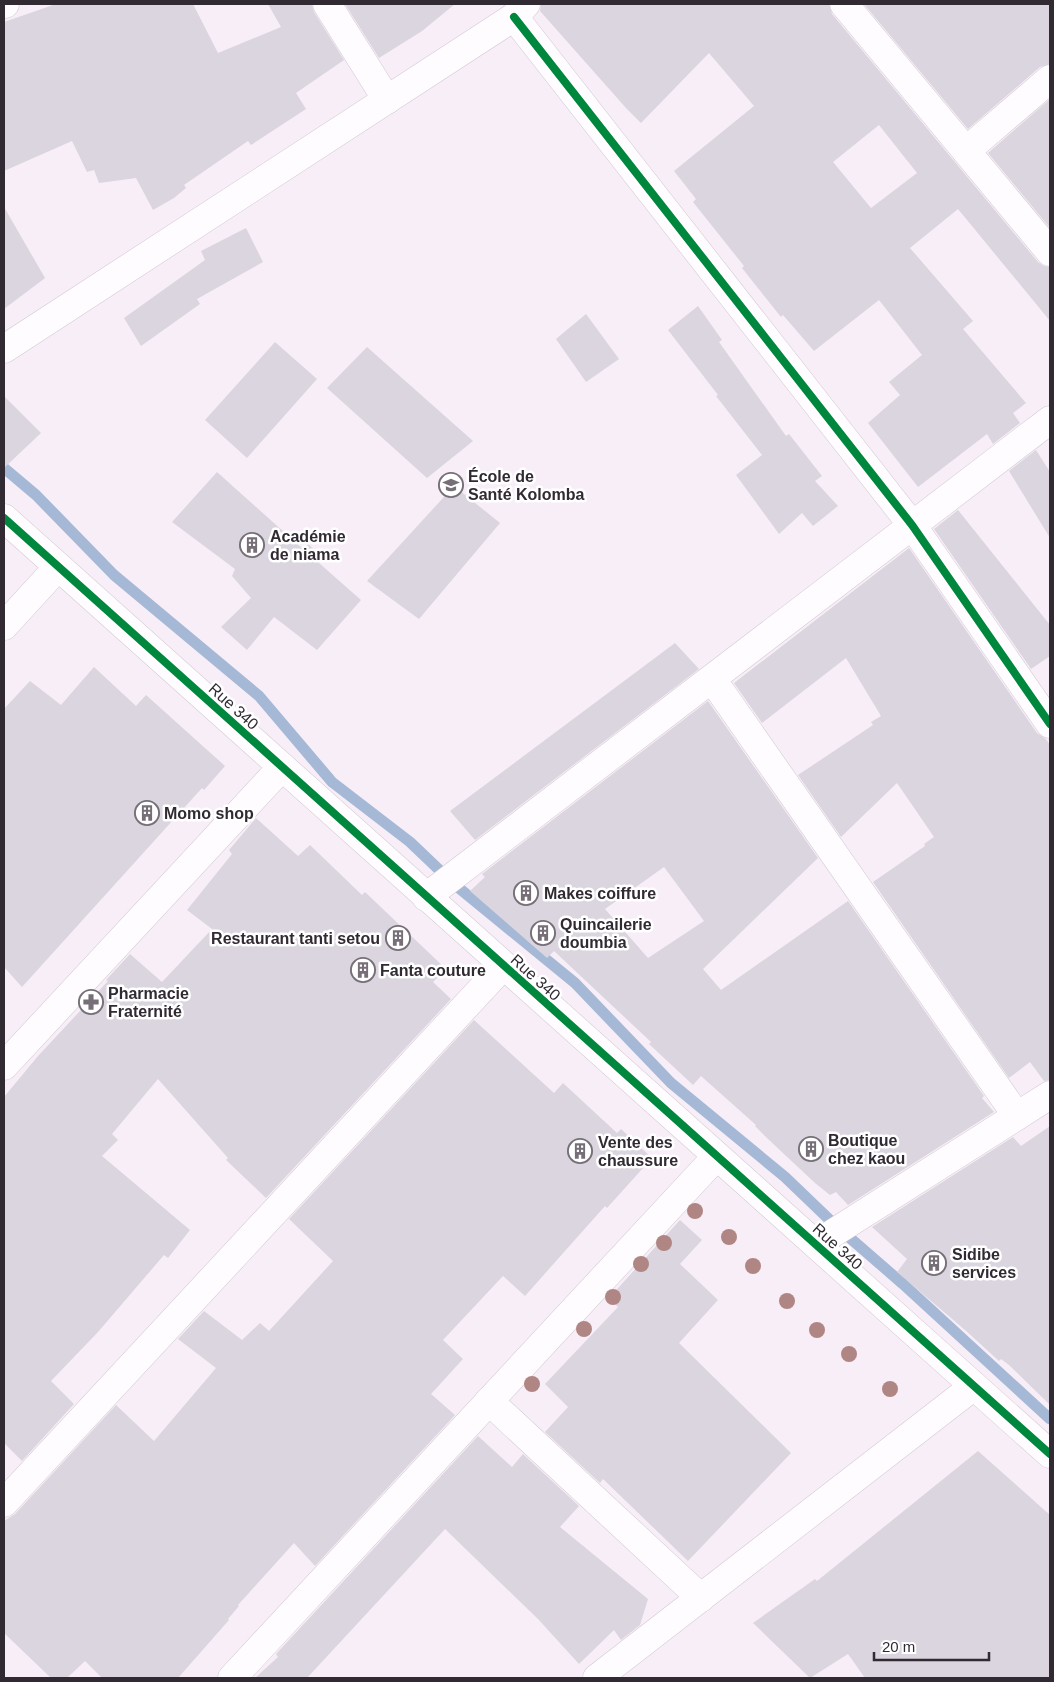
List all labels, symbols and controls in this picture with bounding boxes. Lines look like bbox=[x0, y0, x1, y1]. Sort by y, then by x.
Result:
place label: École de Santé Kolomba bbox=[468, 467, 585, 503]
school or university icon: École de Santé Kolomba bbox=[438, 472, 464, 498]
place label: Académie de niama bbox=[270, 528, 346, 563]
building icon: Académie de niama bbox=[239, 532, 265, 558]
street label: Rue 340 bbox=[205, 680, 262, 733]
building icon: Momo shop bbox=[134, 800, 160, 826]
place label: Momo shop bbox=[164, 805, 254, 822]
building icon: Makes coiffure bbox=[513, 880, 539, 906]
place label: Makes coiffure bbox=[544, 885, 656, 902]
place label: Quincailerie doumbia bbox=[560, 916, 652, 951]
building icon: Quincailerie doumbia bbox=[530, 920, 556, 946]
building icon: Restaurant tanti setou bbox=[385, 925, 411, 951]
place label: Restaurant tanti setou bbox=[211, 930, 380, 947]
street label: Rue 340 bbox=[507, 951, 564, 1004]
building icon: Fanta couture bbox=[350, 957, 376, 983]
place label: Fanta couture bbox=[380, 962, 486, 979]
place label: Pharmacie Fraternité bbox=[108, 985, 189, 1020]
pharmacy icon: Pharmacie Fraternité bbox=[78, 989, 104, 1015]
place label: Boutique chez kaou bbox=[828, 1132, 905, 1167]
place label: Vente des chaussure bbox=[598, 1134, 678, 1169]
building icon: Boutique chez kaou bbox=[798, 1136, 824, 1162]
building icon: Vente des chaussure bbox=[567, 1138, 593, 1164]
street label: Rue 340 bbox=[809, 1220, 866, 1273]
place label: Sidibe services bbox=[952, 1246, 1016, 1281]
building icon: Sidibe services bbox=[921, 1250, 947, 1276]
scale bar bbox=[874, 1630, 989, 1662]
text: 20 m bbox=[882, 1638, 915, 1655]

